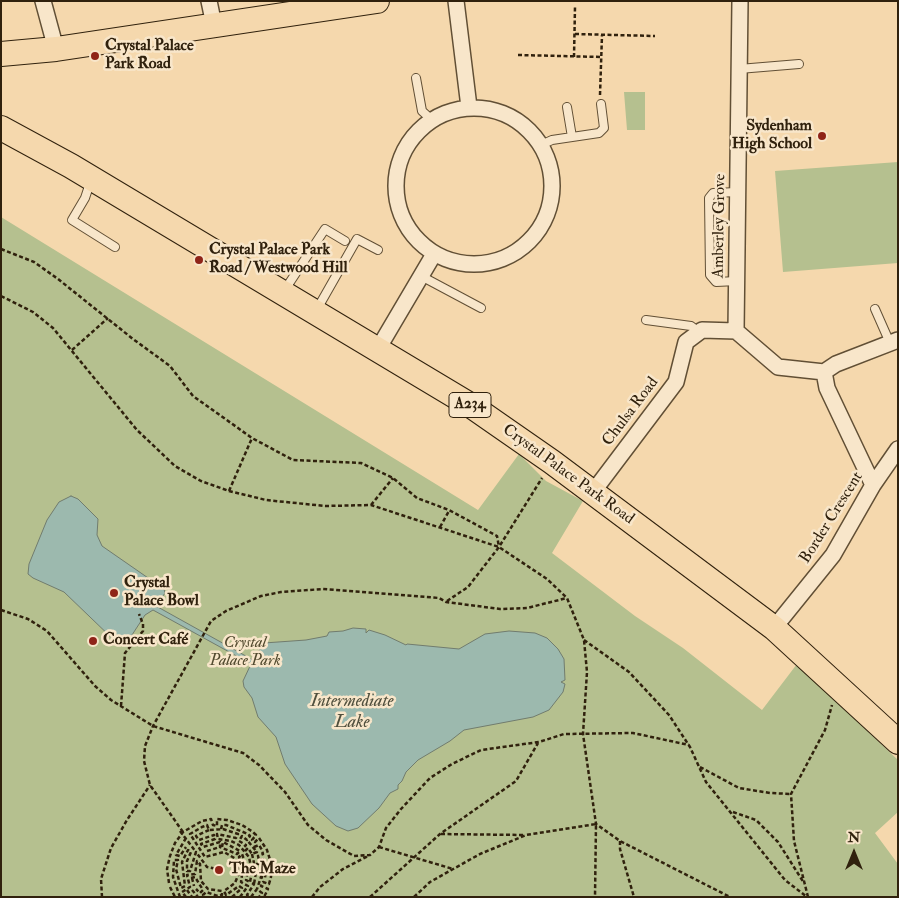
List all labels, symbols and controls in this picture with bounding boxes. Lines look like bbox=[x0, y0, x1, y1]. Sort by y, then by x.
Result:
place label: Crystal Palace Park Road bbox=[105, 37, 194, 75]
marker: Crystal Palace Park Road bbox=[89, 50, 101, 62]
place label: Sydenham High School bbox=[732, 117, 812, 155]
marker: Sydenham High School bbox=[816, 130, 828, 142]
street label: Amberley Grove bbox=[709, 174, 731, 278]
place label: Crystal Palace Park Road / Westwood Hill bbox=[209, 241, 348, 279]
marker: Crystal Palace Park Road / Westwood Hill bbox=[193, 254, 205, 266]
street label: Chulsa Road bbox=[599, 374, 663, 450]
road number: A234 bbox=[449, 392, 491, 418]
street label: Crystal Palace Park Road bbox=[498, 421, 638, 529]
street label: Border Crescent bbox=[796, 469, 868, 567]
place label: Crystal Palace Bowl bbox=[124, 574, 199, 612]
marker: Crystal Palace Bowl bbox=[108, 587, 120, 599]
place label: Concert Café bbox=[103, 631, 188, 651]
park label: Crystal Palace Park bbox=[209, 634, 281, 672]
marker: Concert Café bbox=[87, 635, 99, 647]
water label: Intermediate Lake bbox=[310, 691, 394, 734]
north arrow bbox=[829, 828, 879, 878]
text: N bbox=[848, 829, 860, 846]
place label: The Maze bbox=[229, 860, 296, 880]
marker: The Maze bbox=[213, 864, 225, 876]

